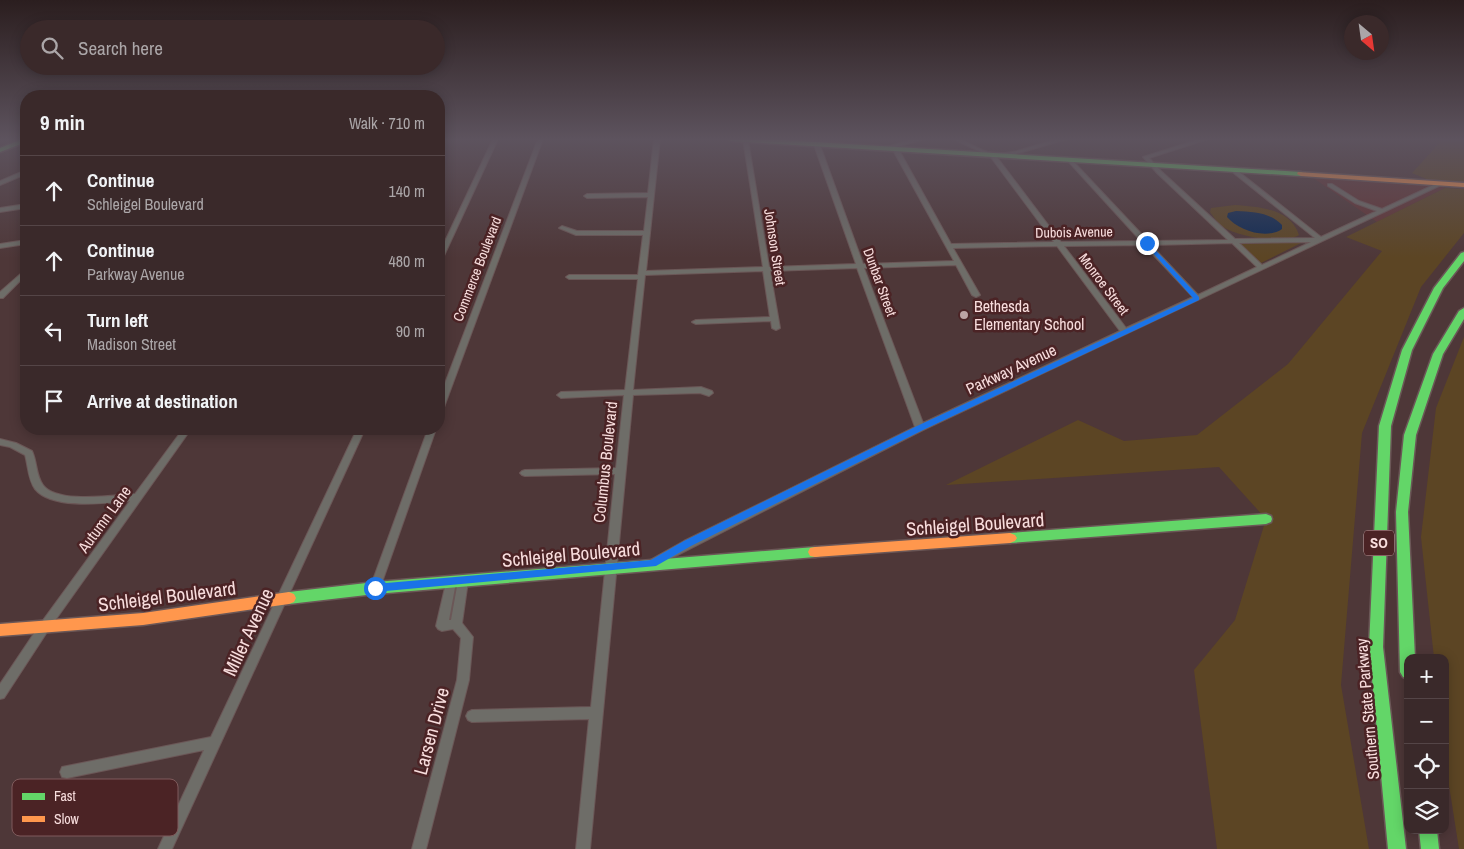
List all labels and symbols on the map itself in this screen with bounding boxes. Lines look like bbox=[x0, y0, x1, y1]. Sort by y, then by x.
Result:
north arrow bbox=[1344, 15, 1389, 60]
street label: Johnson Street bbox=[760, 207, 790, 287]
street label: Commerce Boulevard bbox=[449, 214, 505, 324]
street label: Dubois Avenue bbox=[1035, 222, 1113, 242]
route end bbox=[1136, 232, 1159, 255]
street label: Dunbar Street bbox=[859, 245, 901, 319]
street label: Monroe Street bbox=[1075, 250, 1133, 318]
place label: Bethesda Elementary School bbox=[974, 295, 1084, 335]
marker: Bethesda Elementary School bbox=[958, 309, 970, 321]
street label: Parkway Avenue bbox=[962, 338, 1060, 400]
street label: Columbus Boulevard bbox=[588, 400, 622, 524]
street label: Autumn Lane bbox=[72, 481, 136, 558]
street label: Schleigel Boulevard bbox=[905, 506, 1045, 542]
road number: SO bbox=[1364, 530, 1394, 556]
street label: Schleigel Boulevard bbox=[501, 535, 641, 573]
street label: Schleigel Boulevard bbox=[97, 575, 237, 617]
route start bbox=[364, 577, 387, 600]
street label: Miller Avenue bbox=[216, 584, 280, 680]
street label: Southern State Parkway bbox=[1350, 637, 1384, 780]
street label: Larsen Drive bbox=[407, 685, 455, 777]
legend bbox=[12, 779, 178, 836]
text: Fast bbox=[54, 787, 76, 805]
text: Slow bbox=[54, 810, 80, 828]

